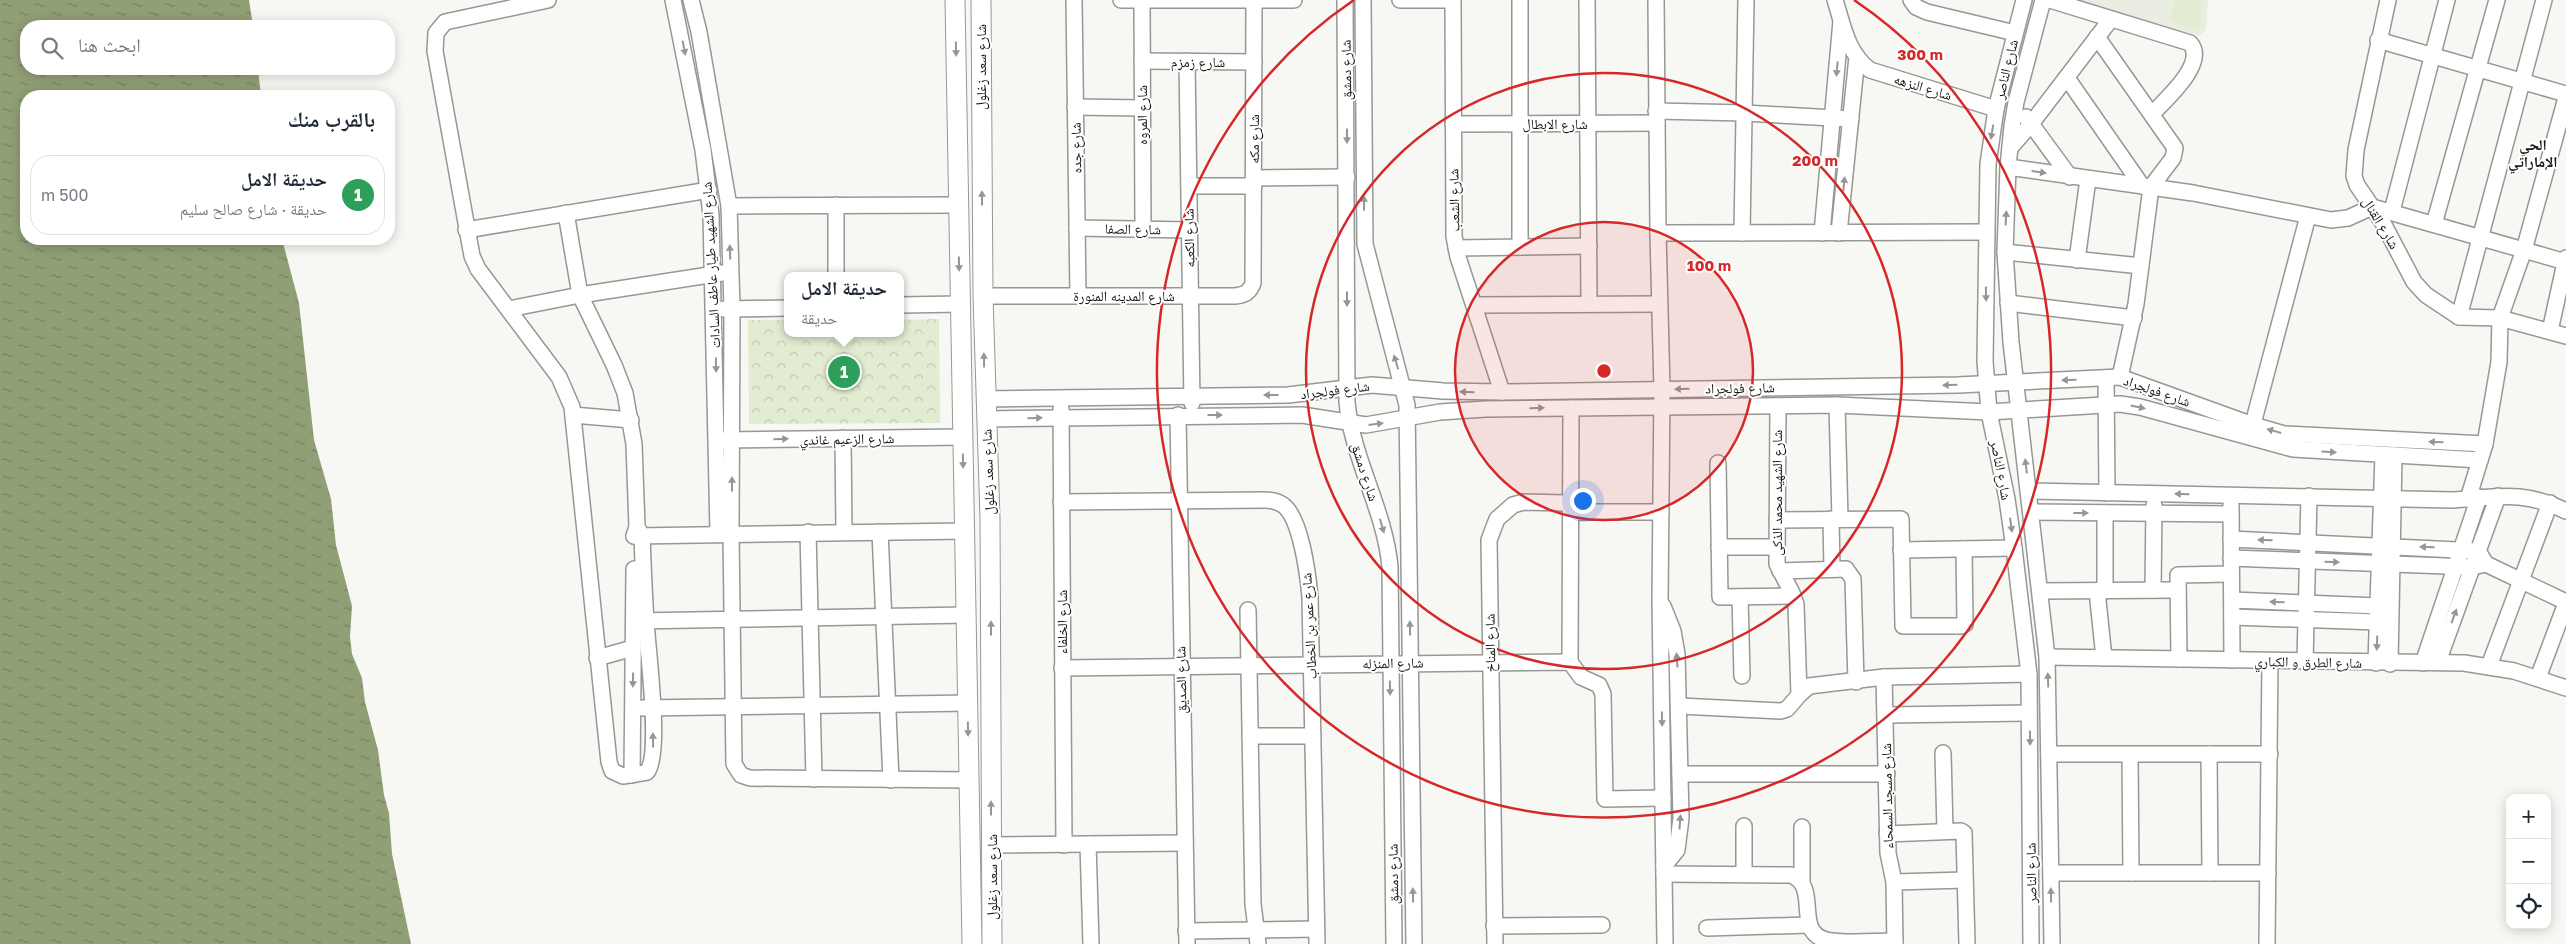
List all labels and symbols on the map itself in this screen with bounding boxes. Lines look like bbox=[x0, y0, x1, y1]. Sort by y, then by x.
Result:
street label: شارع سعد زغلول bbox=[972, 24, 991, 110]
street label: شارع الناصر bbox=[1990, 37, 2023, 102]
one-way arrow bbox=[680, 40, 688, 56]
street label: شارع دمشق bbox=[1336, 40, 1357, 100]
one-way arrow bbox=[952, 41, 960, 57]
text: 300 m bbox=[1897, 45, 1943, 63]
street label: شارع زمزم bbox=[1171, 53, 1225, 72]
one-way arrow bbox=[1833, 62, 1841, 78]
street label: شارع النزهه bbox=[1892, 70, 1954, 105]
street label: شارع المروه bbox=[1133, 85, 1152, 145]
street label: شارع مكه bbox=[1245, 114, 1264, 164]
street label: شارع الابطال bbox=[1522, 115, 1588, 134]
street label: شارع جده bbox=[1067, 122, 1086, 174]
one-way arrow bbox=[1988, 125, 1996, 140]
one-way arrow bbox=[1343, 128, 1351, 144]
district label: الحي الإماراتي bbox=[2508, 135, 2558, 174]
text: 200 m bbox=[1792, 151, 1838, 169]
street label: شارع الشعب bbox=[1444, 168, 1465, 232]
one-way arrow bbox=[2031, 168, 2047, 176]
one-way arrow bbox=[1840, 176, 1848, 192]
street label: شارع الشهيد طيار عاطف السادات bbox=[698, 181, 725, 349]
one-way arrow bbox=[978, 190, 986, 206]
street label: شارع القنال bbox=[2358, 194, 2404, 253]
one-way arrow bbox=[1360, 195, 1368, 211]
street label: شارع الكعبه bbox=[1179, 208, 1200, 268]
one-way arrow bbox=[2002, 209, 2010, 225]
street label: شارع الصفا bbox=[1105, 220, 1161, 239]
one-way arrow bbox=[726, 243, 734, 259]
one-way arrow bbox=[956, 256, 964, 272]
text: 100 m bbox=[1687, 256, 1731, 274]
street label: شارع المدينه المنورة bbox=[1073, 287, 1175, 306]
one-way arrow bbox=[1982, 287, 1990, 303]
one-way arrow bbox=[1343, 291, 1351, 307]
one-way arrow bbox=[980, 352, 988, 368]
pin: 1 bbox=[828, 353, 860, 391]
one-way arrow bbox=[1391, 354, 1399, 369]
one-way arrow bbox=[712, 357, 720, 373]
centre of rings bbox=[1595, 362, 1613, 380]
street label: شارع فولجراد bbox=[2121, 371, 2193, 412]
one-way arrow bbox=[2060, 376, 2076, 384]
street label: شارع فولجراد bbox=[1299, 377, 1371, 404]
street label: شارع فولجراد bbox=[1705, 378, 1775, 399]
one-way arrow bbox=[1942, 381, 1958, 389]
one-way arrow bbox=[1674, 385, 1690, 393]
one-way arrow bbox=[1459, 388, 1475, 396]
one-way arrow bbox=[1263, 391, 1279, 399]
one-way arrow bbox=[2130, 403, 2146, 411]
one-way arrow bbox=[1529, 404, 1545, 412]
one-way arrow bbox=[1207, 411, 1223, 419]
one-way arrow bbox=[1027, 414, 1043, 422]
one-way arrow bbox=[1368, 420, 1384, 428]
one-way arrow bbox=[2267, 427, 2282, 435]
street label: شارع الزعيم غاندي bbox=[799, 429, 895, 451]
street label: شارع سعد زغلول bbox=[978, 429, 999, 515]
street label: شارع الشهيد محمد الذكى bbox=[1768, 430, 1787, 556]
one-way arrow bbox=[773, 435, 789, 443]
street label: شارع الناصر bbox=[1985, 437, 2016, 502]
one-way arrow bbox=[2428, 437, 2444, 445]
street label: شارع دمشق bbox=[1346, 440, 1383, 504]
one-way arrow bbox=[2321, 448, 2337, 456]
one-way arrow bbox=[959, 453, 967, 469]
one-way arrow bbox=[2022, 458, 2030, 474]
one-way arrow bbox=[728, 476, 736, 492]
your location bbox=[1570, 488, 1596, 514]
one-way arrow bbox=[2174, 490, 2190, 498]
one-way arrow bbox=[2073, 509, 2089, 517]
one-way arrow bbox=[2007, 517, 2015, 533]
one-way arrow bbox=[1379, 519, 1387, 534]
one-way arrow bbox=[2256, 536, 2272, 544]
one-way arrow bbox=[2419, 543, 2435, 551]
one-way arrow bbox=[2325, 558, 2341, 566]
street label: شارع عمر بن الخطاب bbox=[1297, 572, 1322, 680]
street label: شارع الخلفاء bbox=[1053, 590, 1072, 654]
one-way arrow bbox=[2269, 598, 2285, 606]
one-way arrow bbox=[2451, 609, 2459, 624]
street label: شارع المناخ bbox=[1480, 613, 1501, 673]
one-way arrow bbox=[987, 620, 995, 636]
one-way arrow bbox=[1406, 620, 1414, 636]
one-way arrow bbox=[2373, 635, 2381, 651]
street label: شارع الصديق bbox=[1171, 646, 1192, 714]
one-way arrow bbox=[1673, 651, 1681, 667]
street label: شارع الطرق و الكباري bbox=[2254, 652, 2362, 674]
street label: شارع المنزله bbox=[1362, 653, 1424, 674]
one-way arrow bbox=[629, 672, 637, 688]
one-way arrow bbox=[2043, 672, 2051, 688]
one-way arrow bbox=[1386, 680, 1394, 696]
one-way arrow bbox=[1658, 712, 1666, 728]
one-way arrow bbox=[965, 721, 973, 737]
one-way arrow bbox=[2026, 731, 2034, 747]
one-way arrow bbox=[649, 732, 657, 748]
street label: شارع مسجد السمحاء bbox=[1877, 743, 1898, 849]
one-way arrow bbox=[987, 800, 995, 816]
one-way arrow bbox=[1676, 814, 1684, 830]
street label: شارع سعد زغلول bbox=[983, 834, 1002, 920]
street label: شارع الناصر bbox=[2021, 842, 2042, 905]
street label: شارع دمشق bbox=[1383, 844, 1404, 904]
one-way arrow bbox=[1409, 887, 1417, 903]
one-way arrow bbox=[2047, 887, 2055, 903]

